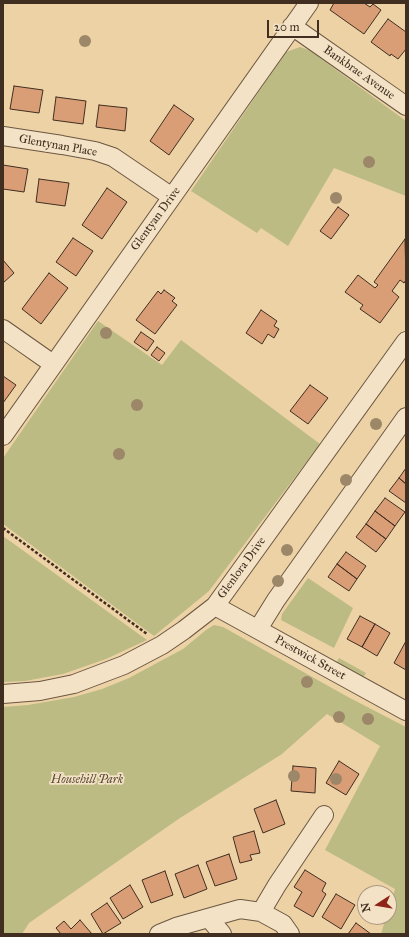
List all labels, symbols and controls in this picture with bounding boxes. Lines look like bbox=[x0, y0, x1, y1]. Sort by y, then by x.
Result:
scale bar bbox=[269, 12, 321, 38]
text: 20 m bbox=[274, 20, 300, 34]
street label: Bankbrae Avenue bbox=[320, 43, 398, 103]
street label: Glentynan Place bbox=[18, 132, 98, 160]
street label: Glentyan Drive bbox=[128, 184, 184, 254]
street label: Glenlora Drive bbox=[215, 534, 269, 602]
street label: Prestwick Street bbox=[272, 633, 348, 683]
park label: Househill Park bbox=[51, 773, 123, 787]
north arrow bbox=[357, 885, 397, 925]
text: N bbox=[358, 901, 373, 913]

